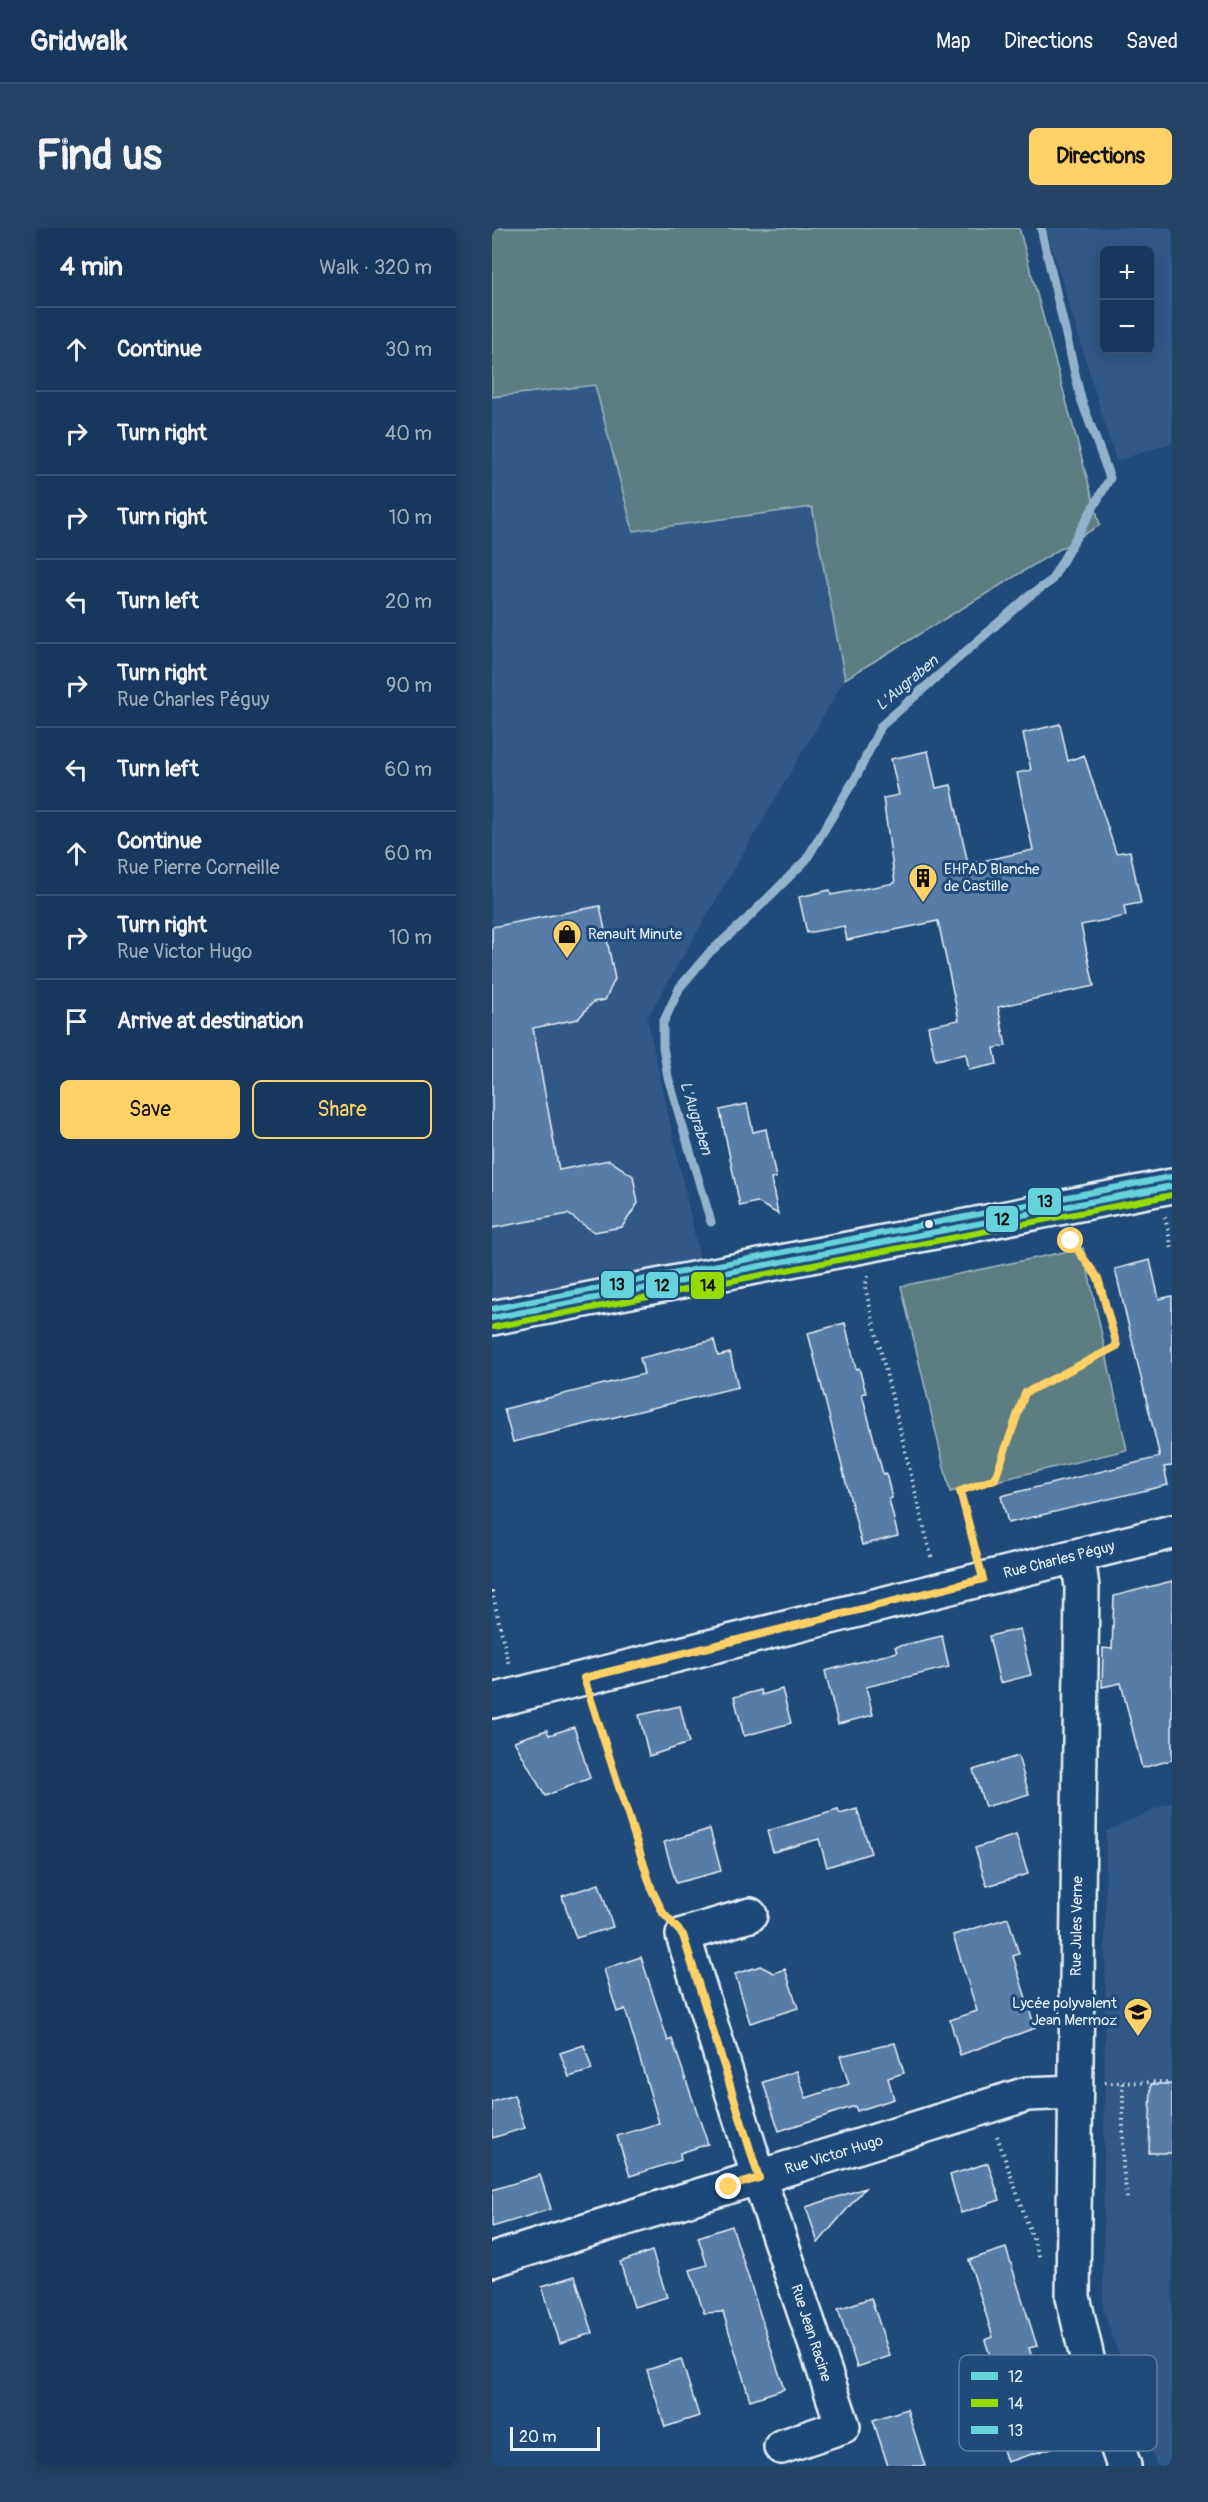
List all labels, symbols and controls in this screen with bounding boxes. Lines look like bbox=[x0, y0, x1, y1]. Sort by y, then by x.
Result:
text: Gridwalk bbox=[30, 24, 128, 59]
text: Map bbox=[936, 28, 971, 55]
text: Directions bbox=[1004, 28, 1093, 55]
text: Saved bbox=[1126, 28, 1178, 55]
button: Directions bbox=[1029, 128, 1172, 185]
text: Find us bbox=[36, 130, 162, 182]
map controls bbox=[1100, 246, 1154, 354]
button: + bbox=[1100, 246, 1154, 300]
text: 4 min bbox=[60, 251, 123, 283]
text: Walk · 320 m bbox=[319, 255, 432, 280]
button: − bbox=[1100, 300, 1154, 354]
icon: ahead bbox=[60, 333, 93, 366]
text: Continue bbox=[117, 335, 201, 363]
text: 30 m bbox=[385, 337, 432, 362]
icon: right bbox=[60, 417, 93, 450]
text: Turn right bbox=[117, 419, 207, 447]
text: 40 m bbox=[385, 421, 432, 446]
icon: right bbox=[60, 501, 93, 534]
text: Turn right bbox=[117, 503, 207, 531]
text: 10 m bbox=[388, 505, 432, 530]
icon: left bbox=[60, 585, 93, 618]
text: Turn left bbox=[117, 587, 199, 615]
text: 20 m bbox=[385, 589, 432, 614]
water label: L'Augraben bbox=[872, 650, 943, 715]
text: Turn right bbox=[117, 659, 207, 687]
icon: right bbox=[60, 669, 93, 702]
text: 90 m bbox=[386, 673, 432, 698]
text: Rue Charles Péguy bbox=[117, 687, 269, 712]
icon: left bbox=[60, 753, 93, 786]
text: Turn left bbox=[117, 755, 199, 783]
text: 60 m bbox=[385, 757, 432, 782]
text: Continue bbox=[117, 827, 201, 855]
icon: ahead bbox=[60, 837, 93, 870]
text: 60 m bbox=[385, 841, 432, 866]
text: Rue Pierre Corneille bbox=[117, 855, 280, 880]
place label: EHPAD Blanche de Castille bbox=[944, 860, 1040, 896]
building icon: EHPAD Blanche de Castille bbox=[907, 862, 939, 904]
text: Turn right bbox=[117, 911, 207, 939]
shop icon: Renault Minute bbox=[551, 918, 583, 960]
icon: right bbox=[60, 921, 93, 954]
text: 10 m bbox=[388, 925, 432, 950]
place label: Renault Minute bbox=[588, 925, 683, 944]
text: Rue Victor Hugo bbox=[117, 939, 252, 964]
icon: arrive bbox=[60, 1005, 93, 1038]
text: Arrive at destination bbox=[117, 1007, 303, 1035]
water label: L'Augraben bbox=[675, 1079, 717, 1158]
button: Save bbox=[60, 1080, 240, 1139]
button: Share bbox=[252, 1080, 432, 1139]
line badge: 13 bbox=[1027, 1187, 1062, 1216]
text: 13 bbox=[1037, 1192, 1053, 1212]
line badge: 12 bbox=[985, 1205, 1019, 1233]
text: 12 bbox=[994, 1210, 1010, 1230]
unlabelled marker bbox=[923, 1218, 935, 1230]
route start bbox=[1057, 1227, 1083, 1253]
line badge: 13 bbox=[600, 1270, 635, 1299]
line badge: 12 bbox=[645, 1271, 679, 1299]
line badge: 14 bbox=[690, 1271, 725, 1300]
text: 13 bbox=[609, 1275, 625, 1295]
text: 12 bbox=[654, 1276, 670, 1296]
text: 14 bbox=[700, 1276, 716, 1296]
street label: Rue Charles Péguy bbox=[1001, 1537, 1117, 1583]
street label: Rue Jules Verne bbox=[1067, 1875, 1087, 1976]
place label: Lycée polyvalent Jean Mermoz bbox=[1012, 1994, 1118, 2030]
school or university icon: Lycée polyvalent Jean Mermoz bbox=[1122, 1996, 1154, 2038]
street label: Rue Victor Hugo bbox=[783, 2131, 885, 2179]
route end bbox=[715, 2173, 741, 2199]
street label: Rue Jean Racine bbox=[786, 2282, 836, 2385]
legend bbox=[959, 2355, 1157, 2451]
text: 12 bbox=[1008, 2367, 1023, 2387]
text: 14 bbox=[1008, 2394, 1024, 2414]
text: 13 bbox=[1008, 2421, 1023, 2441]
scale bar bbox=[510, 2424, 600, 2452]
text: 20 m bbox=[519, 2427, 557, 2447]

